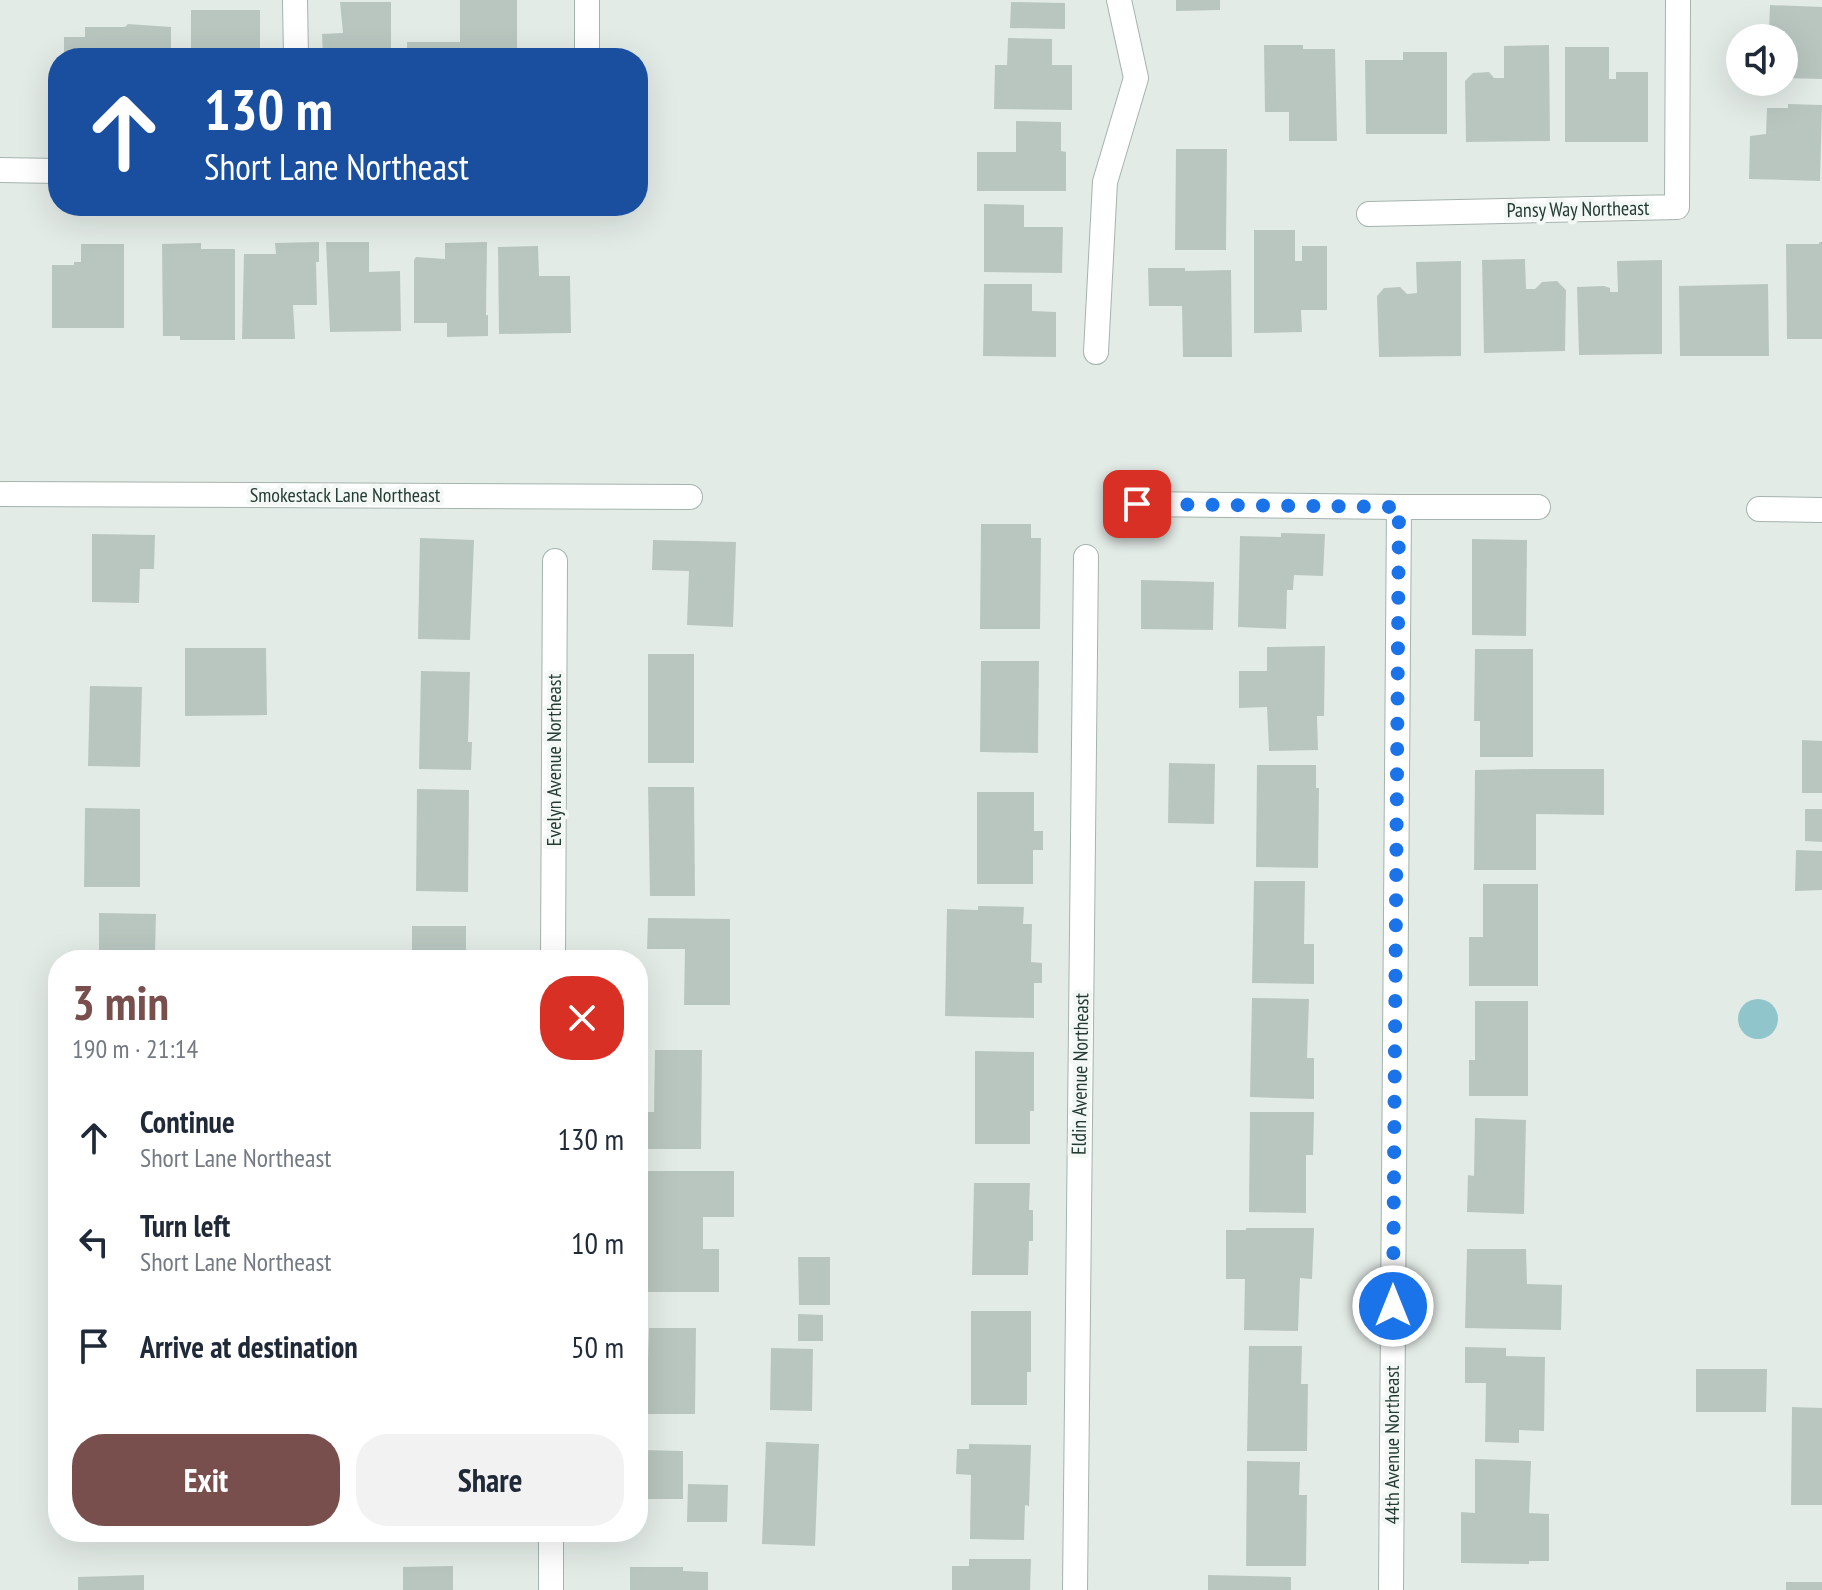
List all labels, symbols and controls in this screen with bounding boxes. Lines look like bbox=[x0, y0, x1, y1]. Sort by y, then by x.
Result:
map controls bbox=[1726, 24, 1798, 96]
button: sound bbox=[1726, 24, 1798, 96]
text: 130 m bbox=[204, 73, 333, 145]
icon: ahead bbox=[72, 80, 176, 184]
text: Short Lane Northeast bbox=[204, 143, 469, 190]
street label: Pansy Way Northeast bbox=[1506, 195, 1650, 223]
pin bbox=[1103, 470, 1171, 538]
street label: Smokestack Lane Northeast bbox=[250, 482, 441, 508]
icon: arrive bbox=[1115, 482, 1159, 526]
street label: Evelyn Avenue Northeast bbox=[541, 673, 567, 846]
text: 3 min bbox=[72, 971, 169, 1033]
button: close bbox=[540, 976, 624, 1060]
street label: Eldin Avenue Northeast bbox=[1066, 992, 1094, 1155]
text: 190 m · 21:14 bbox=[72, 1032, 198, 1065]
text: Continue bbox=[140, 1102, 235, 1141]
icon: ahead bbox=[72, 1116, 116, 1160]
text: 130 m bbox=[558, 1119, 624, 1158]
text: Short Lane Northeast bbox=[140, 1141, 331, 1174]
text: Turn left bbox=[140, 1206, 230, 1245]
icon: left bbox=[72, 1220, 116, 1264]
text: 10 m bbox=[571, 1223, 624, 1262]
text: Short Lane Northeast bbox=[140, 1245, 331, 1278]
position arrow bbox=[1351, 1264, 1435, 1348]
icon: arrive bbox=[72, 1324, 116, 1368]
text: Arrive at destination bbox=[140, 1327, 358, 1366]
text: 50 m bbox=[571, 1327, 624, 1366]
street label: 44th Avenue Northeast bbox=[1379, 1365, 1405, 1525]
button: Exit bbox=[72, 1434, 340, 1526]
button: Share bbox=[356, 1434, 624, 1526]

